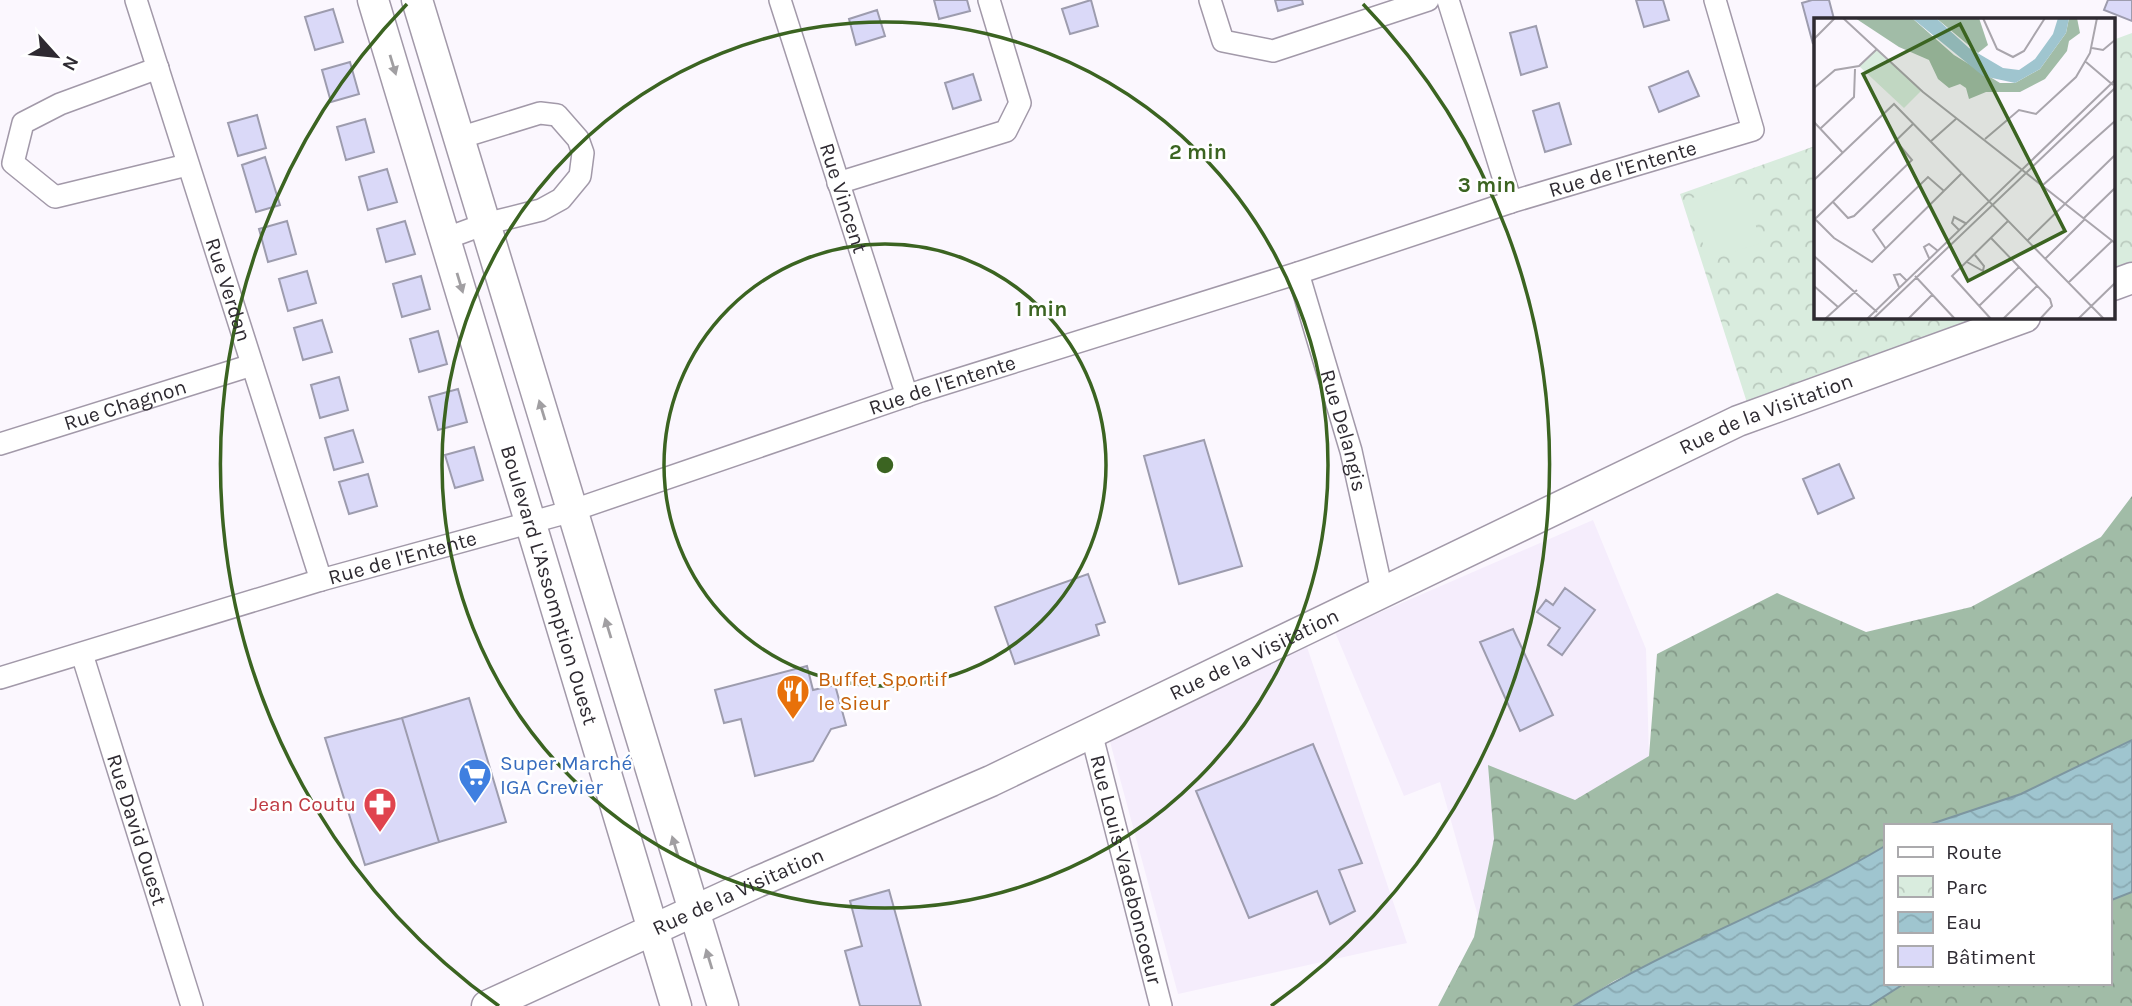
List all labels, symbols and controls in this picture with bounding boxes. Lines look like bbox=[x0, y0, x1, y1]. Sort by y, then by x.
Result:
inset map bbox=[1814, 18, 2114, 318]
north arrow bbox=[21, 21, 91, 91]
text: N bbox=[57, 52, 83, 74]
one-way arrow bbox=[389, 55, 399, 76]
street label: Rue de l'Entente bbox=[1546, 135, 1699, 202]
street label: Rue Vincent bbox=[815, 140, 872, 256]
text: 2 min bbox=[1169, 140, 1227, 164]
text: 3 min bbox=[1458, 173, 1516, 197]
street label: Rue Verdan bbox=[201, 235, 256, 345]
one-way arrow bbox=[455, 272, 466, 293]
text: 1 min bbox=[1015, 297, 1067, 321]
street label: Rue de l'Entente bbox=[866, 350, 1019, 420]
street label: Rue Delangis bbox=[1315, 367, 1372, 494]
street label: Rue de la Visitation bbox=[1675, 368, 1856, 460]
street label: Rue Chagnon bbox=[61, 374, 189, 435]
one-way arrow bbox=[537, 400, 547, 421]
street label: Boulevard L'Assomption Ouest bbox=[496, 442, 603, 728]
centre of rings bbox=[873, 453, 897, 477]
street label: Rue de l'Entente bbox=[325, 526, 479, 589]
street label: Rue de la Visitation bbox=[1165, 603, 1343, 705]
one-way arrow bbox=[603, 617, 613, 638]
place label: Buffet Sportif le Sieur bbox=[818, 667, 948, 715]
restaurant icon: Buffet Sportif le Sieur bbox=[774, 672, 812, 721]
street label: Rue David Ouest bbox=[102, 751, 172, 908]
place label: Super Marché IGA Crevier bbox=[500, 751, 632, 799]
street label: Rue Louis-Vadeboncoeur bbox=[1085, 752, 1167, 987]
supermarket icon: Super Marché IGA Crevier bbox=[456, 756, 494, 805]
pharmacy icon: Jean Coutu bbox=[361, 785, 399, 834]
place label: Jean Coutu bbox=[250, 792, 356, 816]
legend bbox=[1884, 824, 2111, 985]
one-way arrow bbox=[669, 835, 679, 856]
text: Route bbox=[1946, 840, 2002, 864]
street label: Rue de la Visitation bbox=[649, 843, 827, 940]
text: Parc bbox=[1946, 875, 1988, 899]
text: Eau bbox=[1946, 910, 1982, 934]
text: Bâtiment bbox=[1946, 945, 2036, 969]
one-way arrow bbox=[703, 948, 713, 969]

